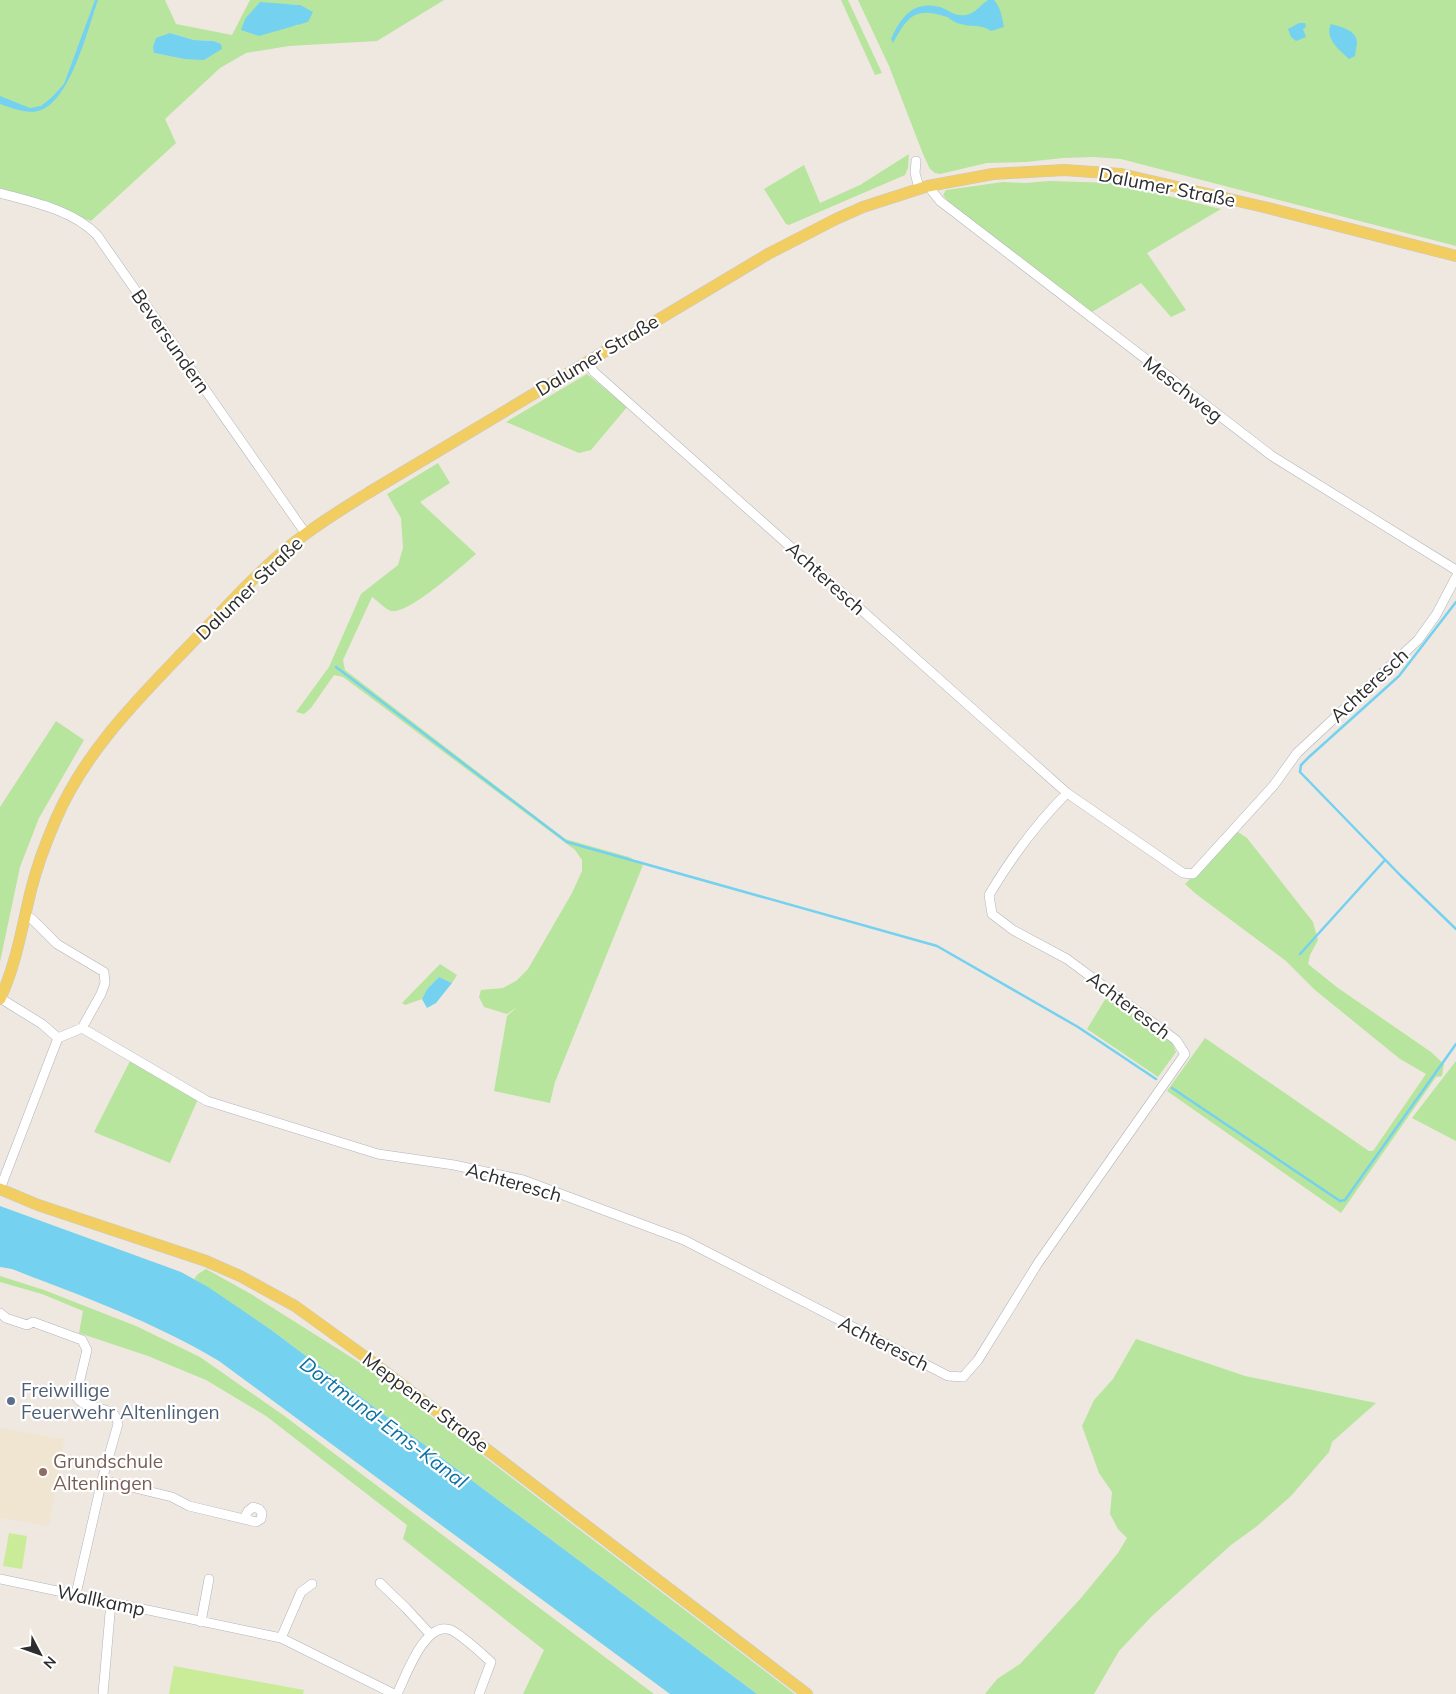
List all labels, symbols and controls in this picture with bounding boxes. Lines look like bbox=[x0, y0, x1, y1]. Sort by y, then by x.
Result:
street label: Dalumer Straße bbox=[1096, 162, 1238, 212]
street label: Beversundern bbox=[126, 284, 216, 398]
street label: Dalumer Straße bbox=[531, 309, 663, 401]
street label: Meschweg bbox=[1138, 350, 1228, 428]
street label: Dalumer Straße bbox=[191, 531, 307, 645]
street label: Achteresch bbox=[781, 536, 871, 620]
street label: Achteresch bbox=[1325, 643, 1413, 727]
street label: Achteresch bbox=[1082, 966, 1176, 1044]
street label: Achteresch bbox=[463, 1157, 565, 1207]
street label: Achteresch bbox=[835, 1310, 933, 1376]
street label: Meppener Straße bbox=[358, 1347, 494, 1457]
water label: Dortmund-Ems-Kanal bbox=[295, 1351, 473, 1493]
place label: Freiwillige Feuerwehr Altenlingen bbox=[21, 1378, 220, 1424]
marker: Freiwillige Feuerwehr Altenlingen bbox=[5, 1395, 17, 1407]
place label: Grundschule Altenlingen bbox=[53, 1449, 163, 1495]
marker: Grundschule Altenlingen bbox=[37, 1466, 49, 1478]
street label: Wallkamp bbox=[55, 1579, 147, 1621]
north arrow bbox=[15, 1629, 65, 1679]
text: N bbox=[40, 1653, 60, 1672]

